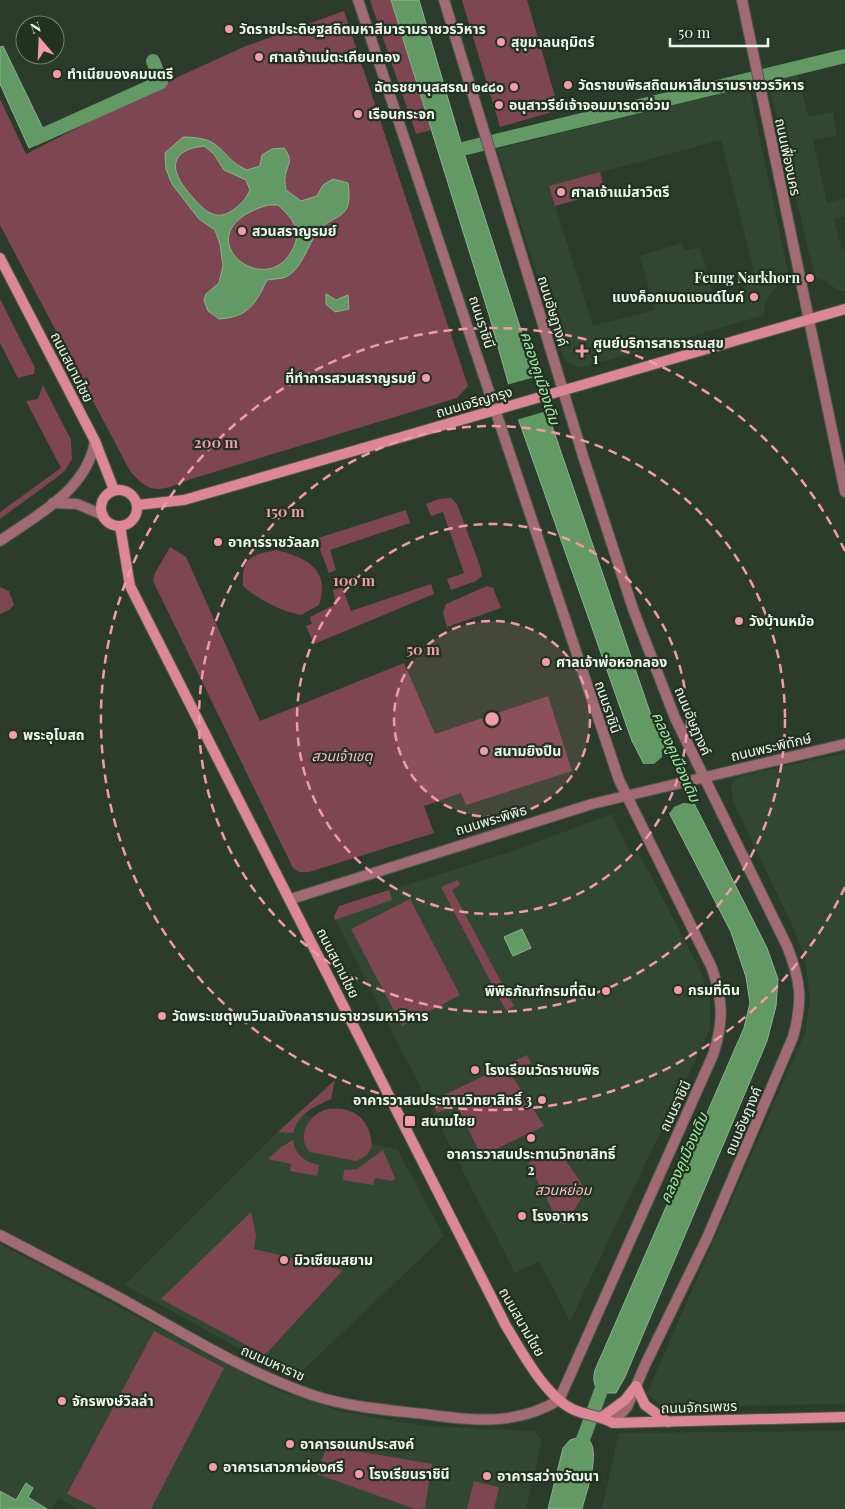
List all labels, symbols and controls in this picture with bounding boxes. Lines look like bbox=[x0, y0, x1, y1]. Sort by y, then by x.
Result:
north arrow bbox=[15, 15, 65, 65]
scale bar bbox=[670, 15, 768, 47]
text: N bbox=[28, 17, 43, 38]
place label: วัดราชประดิษฐสถิตมหาสีมารามราชวรวิหาร bbox=[239, 19, 486, 38]
text: 50 m bbox=[678, 22, 711, 42]
marker: วัดราชประดิษฐสถิตมหาสีมารามราชวรวิหาร bbox=[223, 23, 235, 35]
place label: สุขุมาลนฤมิตร์ bbox=[511, 32, 595, 51]
marker: สุขุมาลนฤมิตร์ bbox=[495, 36, 507, 48]
place label: ศาลเจ้าแม่ตะเคียนทอง bbox=[269, 47, 400, 66]
marker: ศาลเจ้าแม่ตะเคียนทอง bbox=[253, 51, 265, 63]
place label: ทำเนียบองคมนตรี bbox=[67, 64, 173, 83]
marker: ทำเนียบองคมนตรี bbox=[51, 68, 63, 80]
place label: วัดราชบพิธสถิตมหาสีมารามราชวรวิหาร bbox=[578, 75, 804, 94]
place label: ฉัตรชยานุสสรณ ๒๔๘๐ bbox=[374, 77, 504, 96]
marker: วัดราชบพิธสถิตมหาสีมารามราชวรวิหาร bbox=[562, 79, 574, 91]
marker: ฉัตรชยานุสสรณ ๒๔๘๐ bbox=[508, 81, 520, 93]
place label: อนุสาวรีย์เจ้าจอมมารดาอ่วม bbox=[509, 95, 670, 114]
marker: อนุสาวรีย์เจ้าจอมมารดาอ่วม bbox=[493, 99, 505, 111]
place label: เรือนกระจก bbox=[368, 104, 435, 123]
marker: เรือนกระจก bbox=[352, 108, 364, 120]
street label: ถนนเฟื่องนคร bbox=[771, 116, 806, 197]
place label: ศาลเจ้าแม่สาวิตรี bbox=[571, 182, 669, 201]
marker: ศาลเจ้าแม่สาวิตรี bbox=[555, 186, 567, 198]
place label: สวนสราญรมย์ bbox=[252, 221, 337, 240]
marker: สวนสราญรมย์ bbox=[236, 225, 248, 237]
place label: Feung Narkhorn bbox=[694, 268, 800, 287]
marker: Feung Narkhorn bbox=[804, 272, 816, 284]
street label: ถนนอัษฎางค์ bbox=[534, 273, 573, 348]
place label: แบงค็อกเบดแอนด์ไบค์ bbox=[612, 287, 744, 306]
marker: แบงค็อกเบดแอนด์ไบค์ bbox=[748, 291, 760, 303]
street label: ถนนราชินี bbox=[465, 293, 500, 351]
street label: ถนนสนามไชย bbox=[47, 328, 98, 405]
water label: คลองคูเมืองเดิม bbox=[517, 329, 566, 428]
place label: ศูนย์บริการสาธารณสุข 1 bbox=[593, 333, 724, 368]
marker: ศูนย์บริการสาธารณสุข 1 bbox=[575, 344, 589, 358]
place label: ที่ทำการสวนสราญรมย์ bbox=[285, 368, 416, 387]
marker: ที่ทำการสวนสราญรมย์ bbox=[420, 372, 432, 384]
street label: ถนนเจริญกรุง bbox=[433, 381, 514, 422]
text: 200 m bbox=[194, 432, 239, 452]
text: 150 m bbox=[265, 501, 305, 521]
place label: อาคารราชวัลลภ bbox=[228, 532, 319, 551]
marker: อาคารราชวัลลภ bbox=[212, 536, 224, 548]
text: 100 m bbox=[333, 570, 376, 590]
place label: วังบ้านหม้อ bbox=[749, 611, 814, 630]
marker: วังบ้านหม้อ bbox=[733, 615, 745, 627]
text: 50 m bbox=[406, 639, 440, 659]
place label: ศาลเจ้าพ่อหอกลอง bbox=[556, 652, 667, 671]
marker: ศาลเจ้าพ่อหอกลอง bbox=[540, 656, 552, 668]
street label: ถนนราชินี bbox=[591, 678, 626, 736]
street label: ถนนอัษฎางค์ bbox=[670, 684, 716, 758]
water label: คลองคูเมืองเดิม bbox=[648, 708, 706, 806]
centre of rings bbox=[483, 710, 501, 728]
place label: พระอุโบสถ bbox=[23, 725, 85, 744]
street label: ถนนพระพิทักษ์ bbox=[729, 728, 813, 765]
marker: พระอุโบสถ bbox=[7, 729, 19, 741]
place label: สนามยิงปืน bbox=[494, 741, 561, 760]
marker: สนามยิงปืน bbox=[478, 745, 490, 757]
park label: สวนเจ้าเชตุ bbox=[312, 746, 374, 765]
street label: ถนนพระพิพิธ bbox=[453, 800, 529, 839]
street label: ถนนสนามไชย bbox=[313, 924, 364, 1001]
place label: กรมที่ดิน bbox=[688, 980, 740, 999]
place label: พิพิธภัณฑ์กรมที่ดิน bbox=[485, 981, 596, 1000]
marker: กรมที่ดิน bbox=[672, 984, 684, 996]
marker: พิพิธภัณฑ์กรมที่ดิน bbox=[600, 985, 612, 997]
place label: วัดพระเชตุพนวิมลมังคลารามราชวรมหาวิหาร bbox=[172, 1006, 428, 1025]
marker: วัดพระเชตุพนวิมลมังคลารามราชวรมหาวิหาร bbox=[156, 1010, 168, 1022]
place label: โรงเรียนวัดราชบพิธ bbox=[485, 1060, 600, 1079]
marker: โรงเรียนวัดราชบพิธ bbox=[469, 1064, 481, 1076]
street label: ถนนราชินี bbox=[654, 1077, 695, 1134]
street label: ถนนอัษฎางค์ bbox=[720, 1084, 766, 1158]
place label: อาคารวาสนประทานวิทยาสิทธิ์ 3 bbox=[353, 1090, 532, 1109]
marker: อาคารวาสนประทานวิทยาสิทธิ์ 3 bbox=[536, 1094, 548, 1106]
water label: คลองคูเมืองเดิม bbox=[654, 1108, 713, 1206]
place label: สนามไชย bbox=[421, 1111, 475, 1130]
marker: สนามไชย bbox=[403, 1114, 417, 1128]
marker: อาคารวาสนประทานวิทยาสิทธิ์ 2 bbox=[525, 1132, 537, 1144]
place label: อาคารวาสนประทานวิทยาสิทธิ์ 2 bbox=[446, 1144, 617, 1179]
park label: สวนหย่อม bbox=[535, 1180, 593, 1199]
place label: โรงอาหาร bbox=[532, 1206, 589, 1225]
marker: โรงอาหาร bbox=[516, 1210, 528, 1222]
place label: มิวเซียมสยาม bbox=[294, 1250, 373, 1269]
marker: มิวเซียมสยาม bbox=[278, 1254, 290, 1266]
street label: ถนนสนามไชย bbox=[495, 1284, 550, 1360]
street label: ถนนมหาราช bbox=[238, 1340, 308, 1385]
place label: จักรพงษ์วิลล่า bbox=[72, 1391, 154, 1410]
marker: จักรพงษ์วิลล่า bbox=[56, 1395, 68, 1407]
street label: ถนนจักรเพชร bbox=[660, 1396, 738, 1417]
place label: อาคารอเนกประสงค์ bbox=[300, 1434, 414, 1453]
marker: อาคารอเนกประสงค์ bbox=[284, 1438, 296, 1450]
place label: อาคารเสาวภาผ่องศรี bbox=[223, 1457, 344, 1476]
marker: อาคารเสาวภาผ่องศรี bbox=[207, 1461, 219, 1473]
place label: โรงเรียนราชินี bbox=[369, 1464, 450, 1483]
place label: อาคารสว่างวัฒนา bbox=[497, 1466, 599, 1485]
marker: โรงเรียนราชินี bbox=[353, 1468, 365, 1480]
marker: อาคารสว่างวัฒนา bbox=[481, 1470, 493, 1482]

